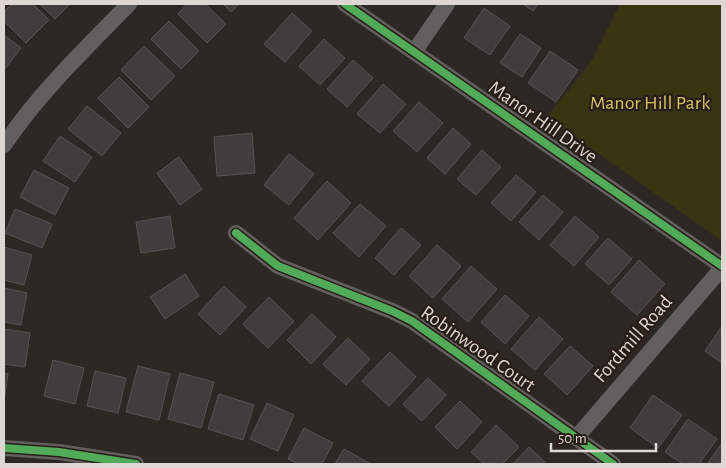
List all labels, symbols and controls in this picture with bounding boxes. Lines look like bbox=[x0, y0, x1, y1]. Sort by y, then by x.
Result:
street label: Manor Hill Drive bbox=[485, 77, 601, 167]
park label: Manor Hill Park bbox=[590, 93, 710, 113]
street label: Fordmill Road bbox=[590, 292, 676, 386]
street label: Robinwood Court bbox=[417, 302, 539, 396]
scale bar bbox=[551, 420, 656, 452]
text: 50 m bbox=[558, 431, 587, 446]

